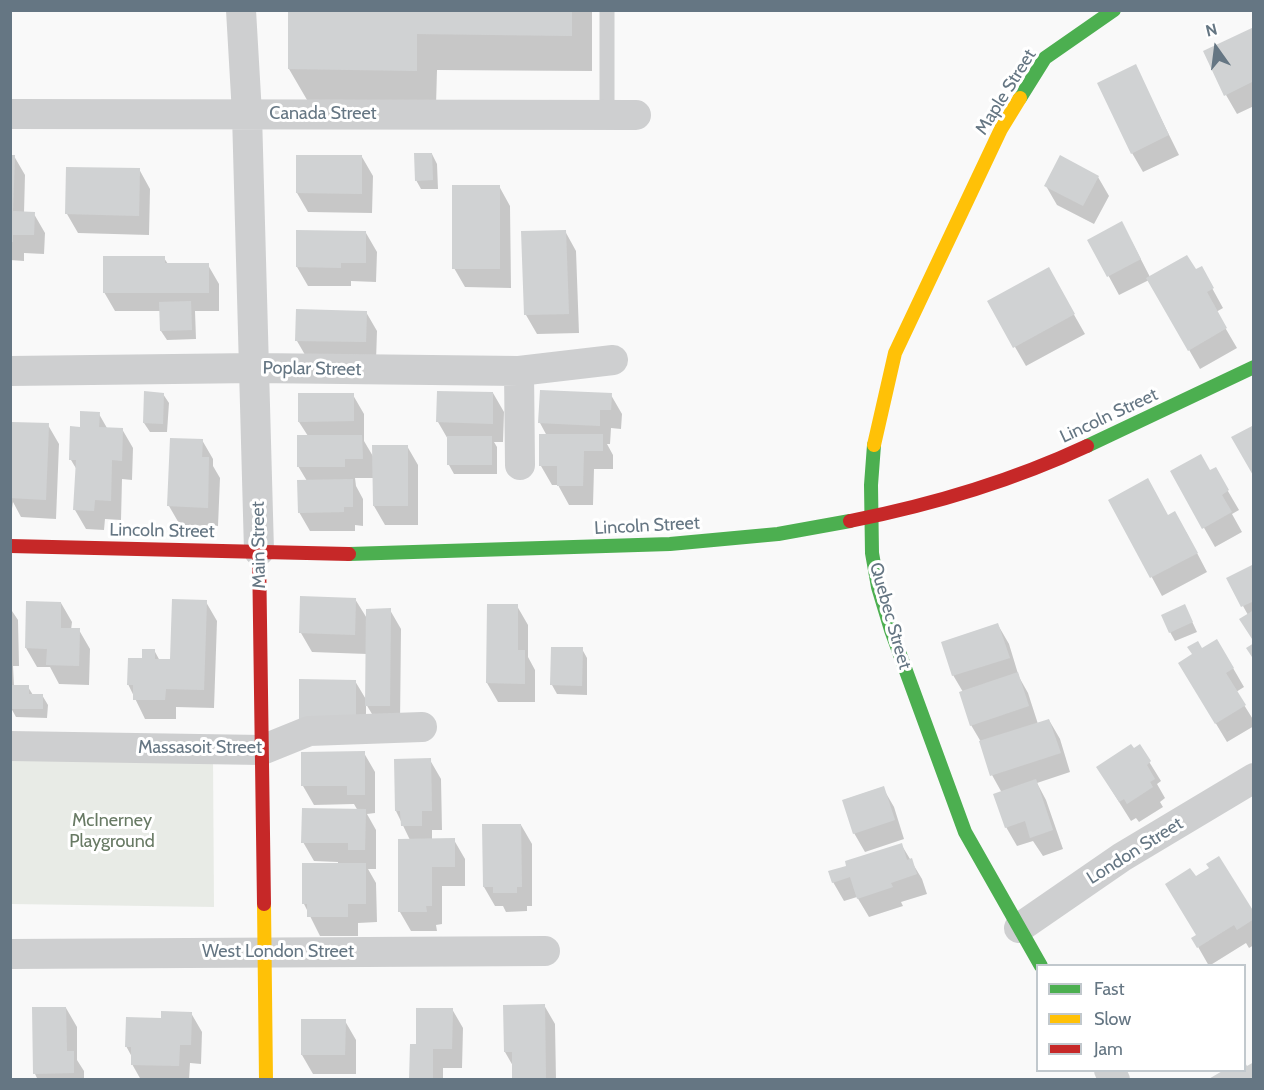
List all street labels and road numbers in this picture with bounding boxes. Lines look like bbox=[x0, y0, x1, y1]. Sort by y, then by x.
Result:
street label: Maple Street bbox=[971, 45, 1041, 139]
street label: Canada Street bbox=[269, 103, 377, 125]
street label: Poplar Street bbox=[262, 357, 362, 381]
street label: Lincoln Street bbox=[1057, 384, 1161, 448]
street label: Main Street bbox=[247, 501, 271, 589]
street label: Lincoln Street bbox=[594, 512, 700, 540]
street label: Lincoln Street bbox=[109, 519, 215, 543]
street label: Quebec Street bbox=[864, 560, 916, 672]
street label: Massasoit Street bbox=[138, 737, 262, 759]
street label: London Street bbox=[1083, 813, 1187, 889]
street label: West London Street bbox=[202, 941, 354, 963]

